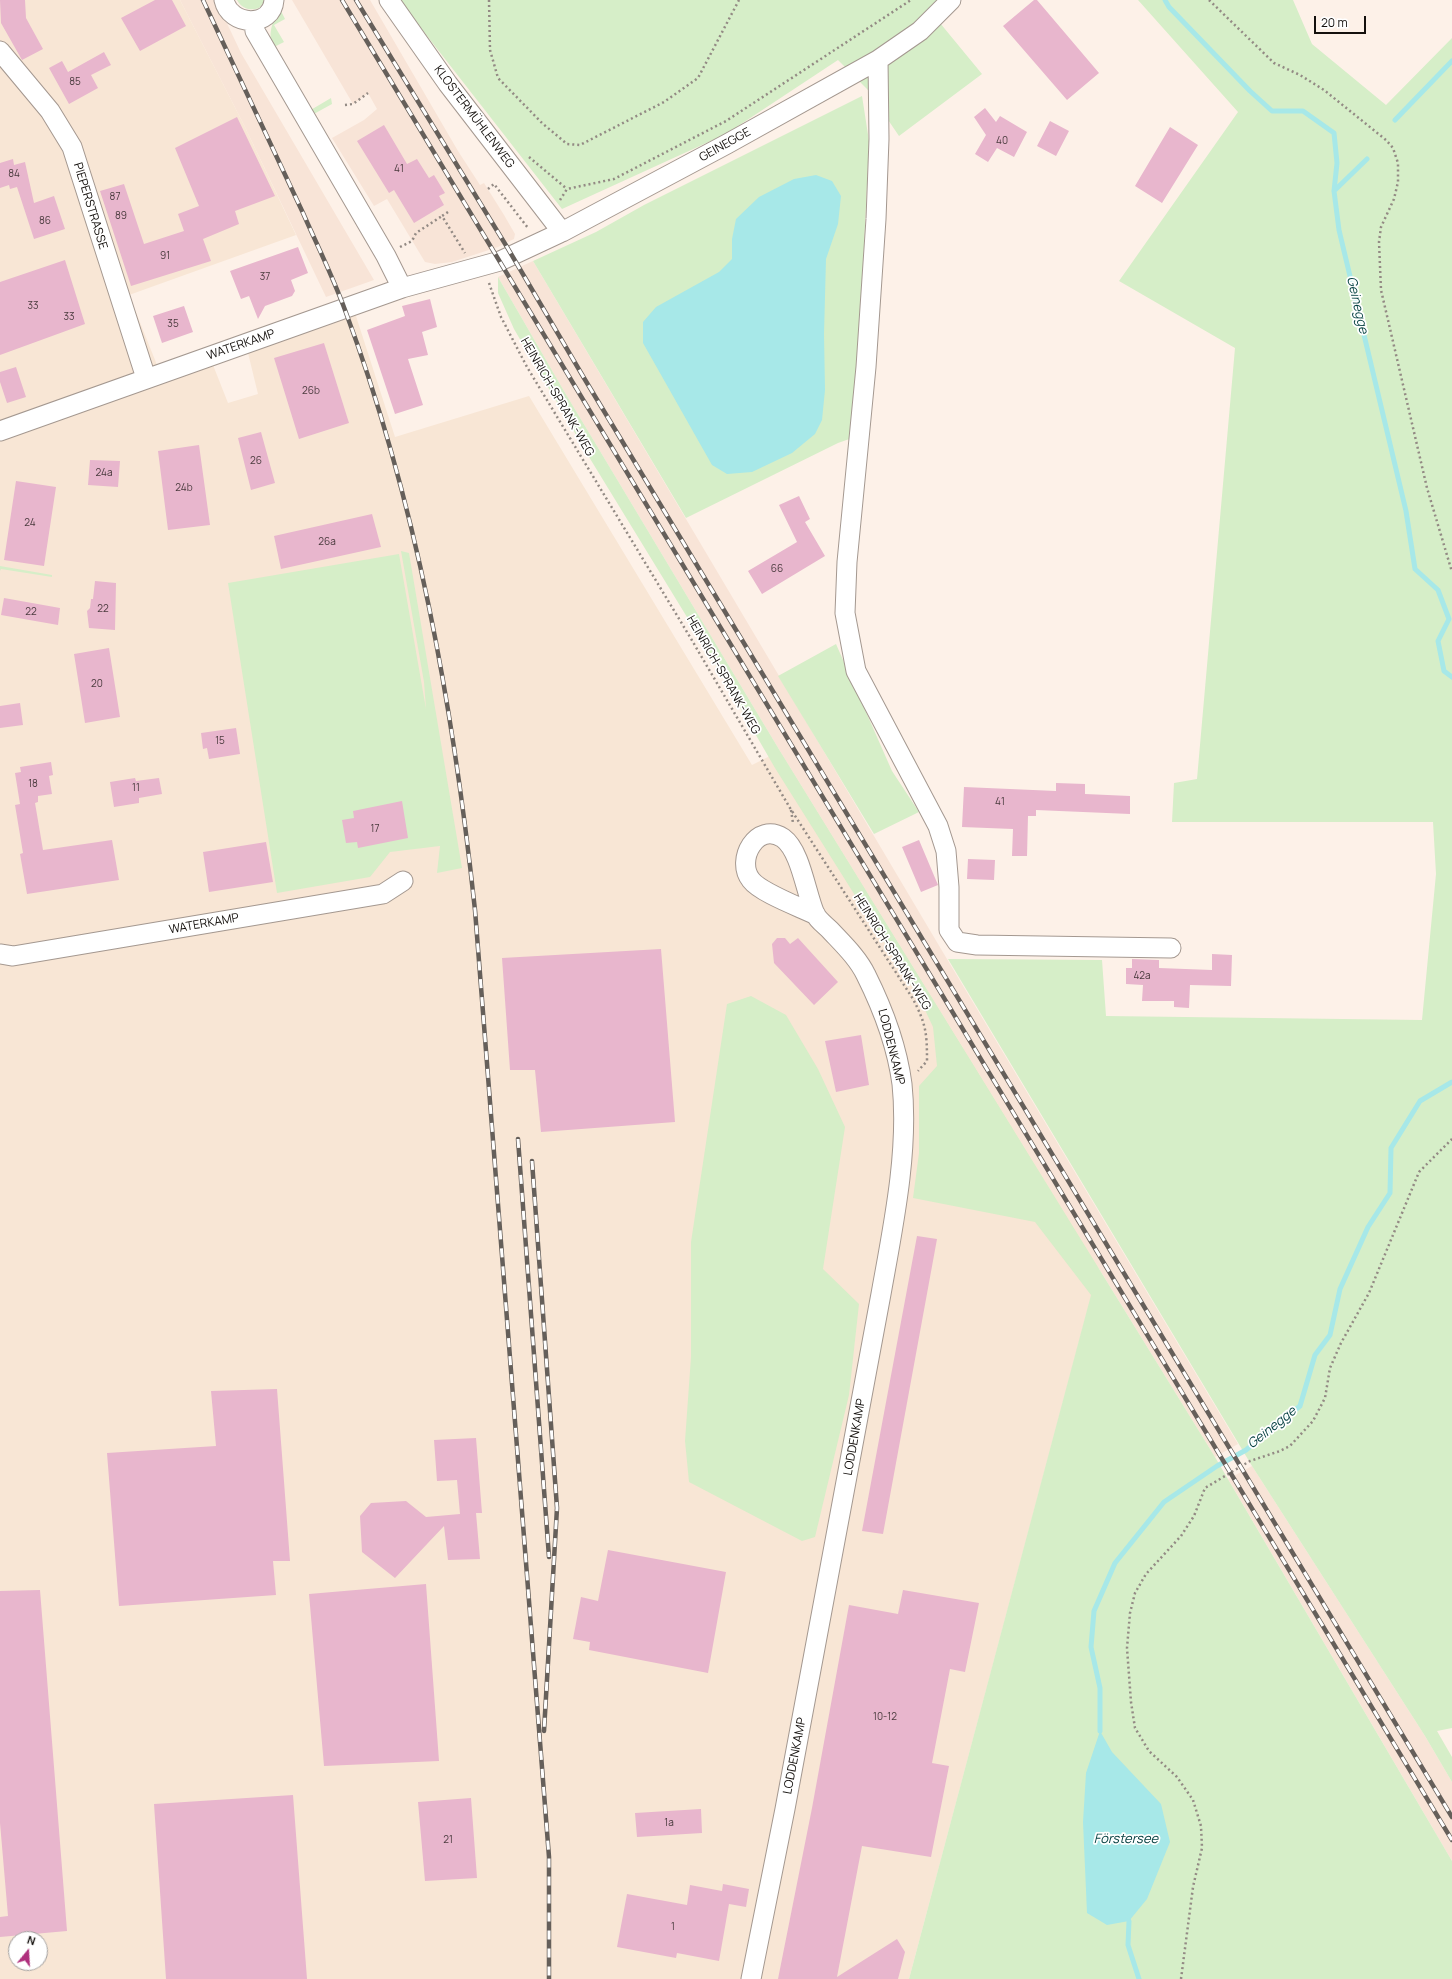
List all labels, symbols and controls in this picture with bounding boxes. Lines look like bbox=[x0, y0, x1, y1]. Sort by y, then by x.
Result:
scale bar bbox=[1316, 8, 1368, 34]
text: 20 m bbox=[1321, 14, 1348, 31]
street label: KLOSTERMÜHLENWEG bbox=[431, 63, 517, 171]
house number: 85 bbox=[69, 76, 81, 88]
street label: GEINEGGE bbox=[697, 125, 753, 165]
house number: 40 bbox=[996, 135, 1008, 147]
street label: PIEPERSTRASSE bbox=[70, 161, 110, 251]
house number: 41 bbox=[394, 163, 404, 175]
house number: 84 bbox=[8, 168, 20, 180]
house number: 87 bbox=[110, 191, 120, 203]
house number: 89 bbox=[115, 210, 127, 222]
house number: 86 bbox=[39, 215, 51, 227]
house number: 91 bbox=[160, 250, 170, 262]
house number: 37 bbox=[260, 271, 270, 283]
water label: Geinegge bbox=[1343, 275, 1371, 335]
house number: 33 bbox=[27, 300, 39, 312]
house number: 33 bbox=[63, 311, 75, 323]
house number: 35 bbox=[167, 318, 179, 330]
street label: WATERKAMP bbox=[205, 327, 277, 363]
street label: HEINRICH-SPRANK-WEG bbox=[517, 335, 597, 459]
house number: 26b bbox=[302, 385, 320, 397]
house number: 26 bbox=[250, 455, 262, 467]
house number: 24a bbox=[96, 467, 112, 479]
house number: 24b bbox=[175, 482, 193, 494]
house number: 24 bbox=[24, 517, 36, 529]
house number: 26a bbox=[318, 536, 336, 548]
house number: 66 bbox=[771, 563, 783, 575]
house number: 22 bbox=[97, 603, 109, 615]
house number: 22 bbox=[25, 606, 37, 618]
street label: HEINRICH-SPRANK-WEG bbox=[683, 613, 763, 737]
house number: 20 bbox=[91, 678, 103, 690]
house number: 15 bbox=[215, 735, 225, 747]
house number: 18 bbox=[28, 778, 38, 790]
house number: 11 bbox=[132, 782, 140, 794]
house number: 41 bbox=[995, 796, 1005, 808]
house number: 17 bbox=[371, 823, 379, 835]
street label: HEINRICH-SPRANK-WEG bbox=[850, 891, 934, 1013]
street label: WATERKAMP bbox=[168, 911, 240, 937]
house number: 42a bbox=[1133, 970, 1151, 982]
street label: LODDENKAMP bbox=[875, 1008, 907, 1086]
street label: LODDENKAMP bbox=[841, 1397, 869, 1477]
water label: Geinegge bbox=[1245, 1404, 1299, 1452]
house number: 10-12 bbox=[873, 1711, 897, 1723]
street label: LODDENKAMP bbox=[781, 1716, 809, 1796]
house number: 1a bbox=[664, 1817, 674, 1829]
water label: Förstersee bbox=[1094, 1831, 1158, 1847]
house number: 21 bbox=[443, 1834, 453, 1846]
house number: 1 bbox=[671, 1921, 675, 1933]
north arrow bbox=[8, 1931, 48, 1971]
text: N bbox=[25, 1932, 38, 1948]

